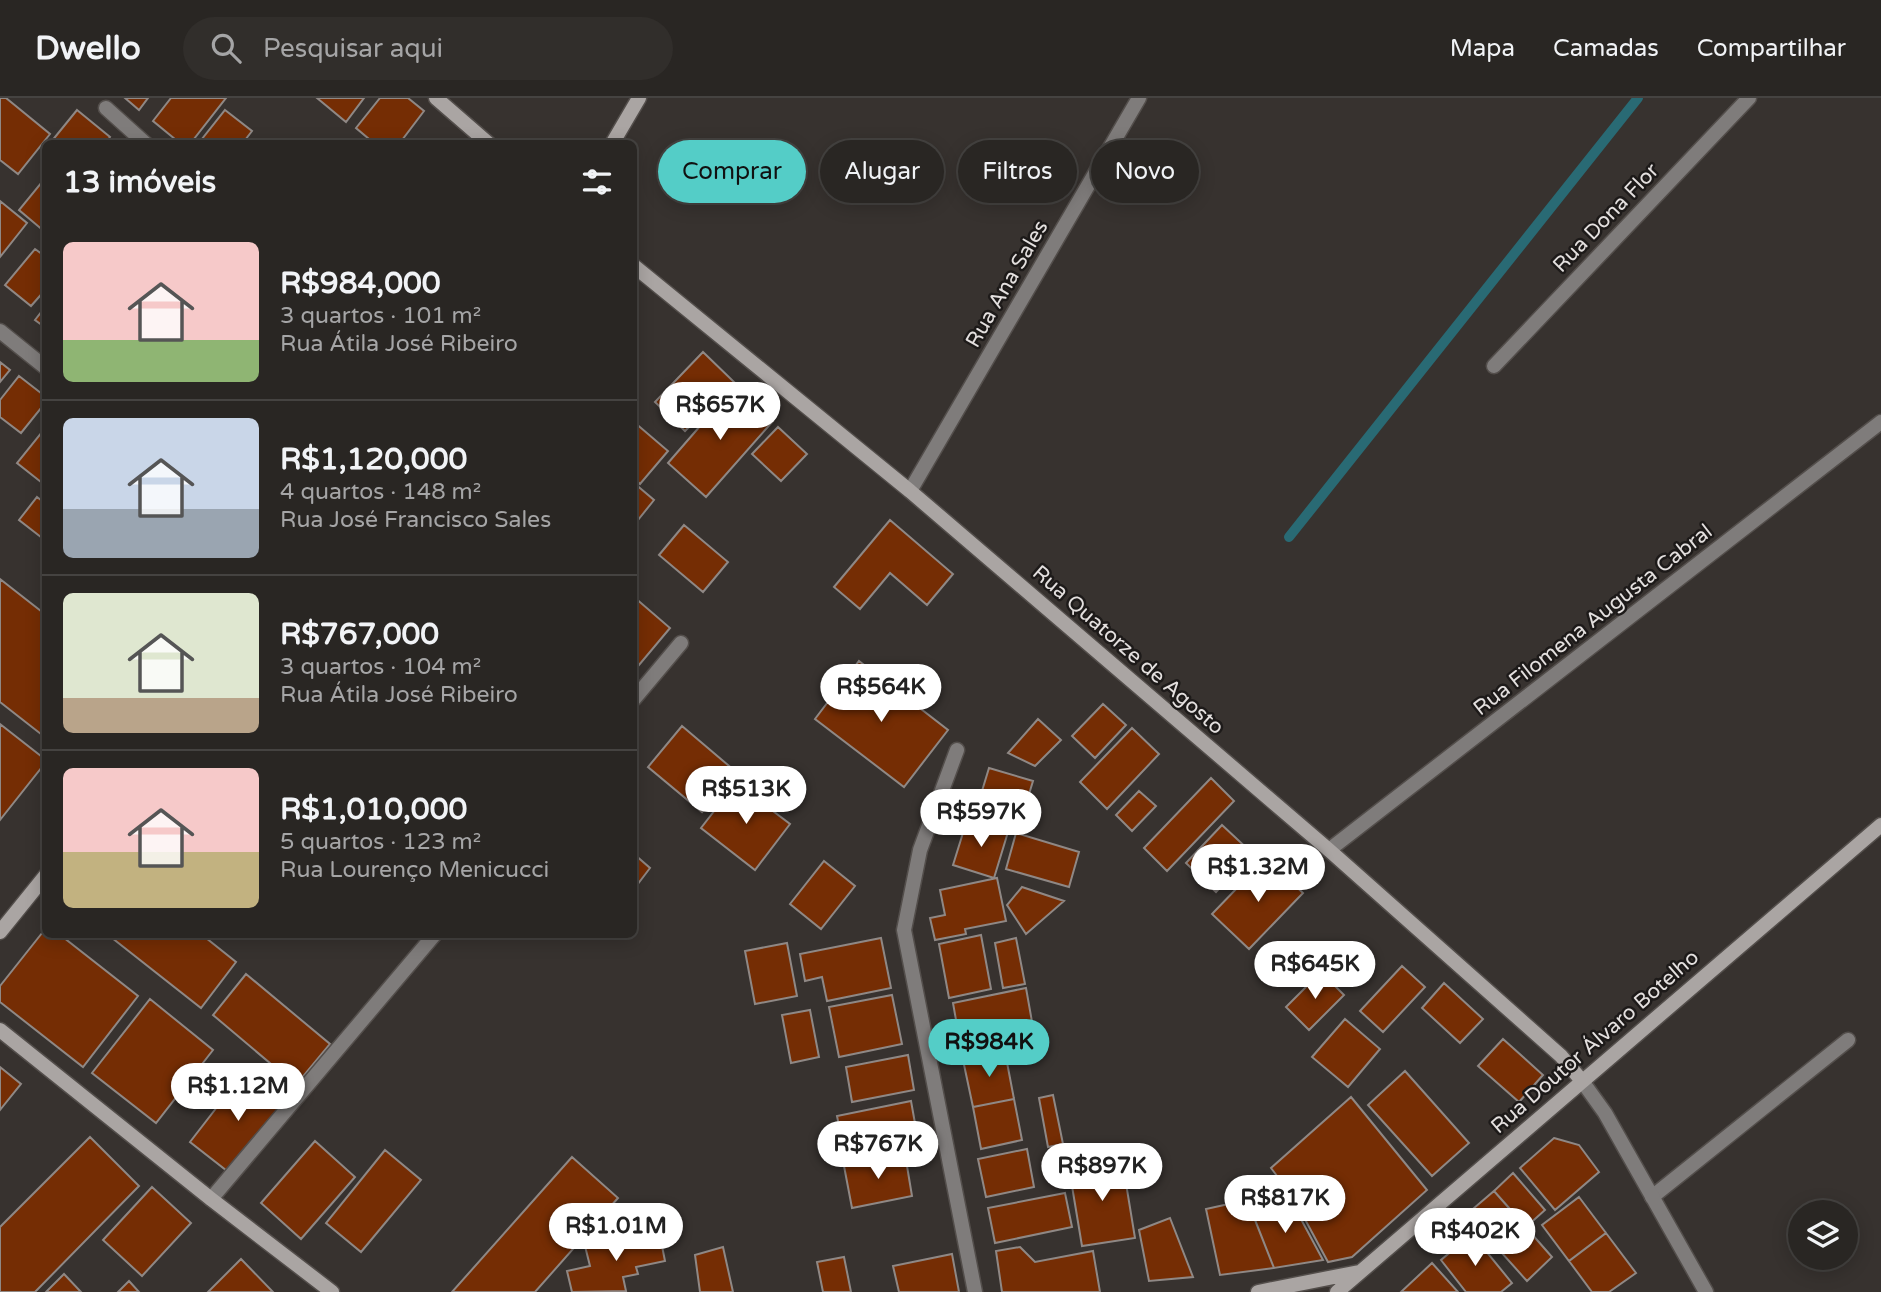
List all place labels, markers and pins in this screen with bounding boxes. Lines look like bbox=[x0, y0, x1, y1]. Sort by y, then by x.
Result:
pin: R$657K bbox=[663, 382, 777, 442]
pin: R$564K bbox=[824, 664, 938, 724]
pin: R$513K bbox=[689, 766, 803, 826]
pin: R$597K bbox=[924, 790, 1038, 849]
pin: R$1.32M bbox=[1193, 844, 1323, 904]
pin: R$645K bbox=[1258, 942, 1372, 1001]
pin: R$984K bbox=[932, 1020, 1046, 1079]
pin: R$1.12M bbox=[173, 1063, 303, 1123]
pin: R$767K bbox=[821, 1122, 935, 1181]
pin: R$897K bbox=[1045, 1144, 1159, 1203]
pin: R$817K bbox=[1228, 1176, 1342, 1235]
pin: R$1.01M bbox=[551, 1204, 681, 1263]
pin: R$402K bbox=[1418, 1208, 1532, 1268]

